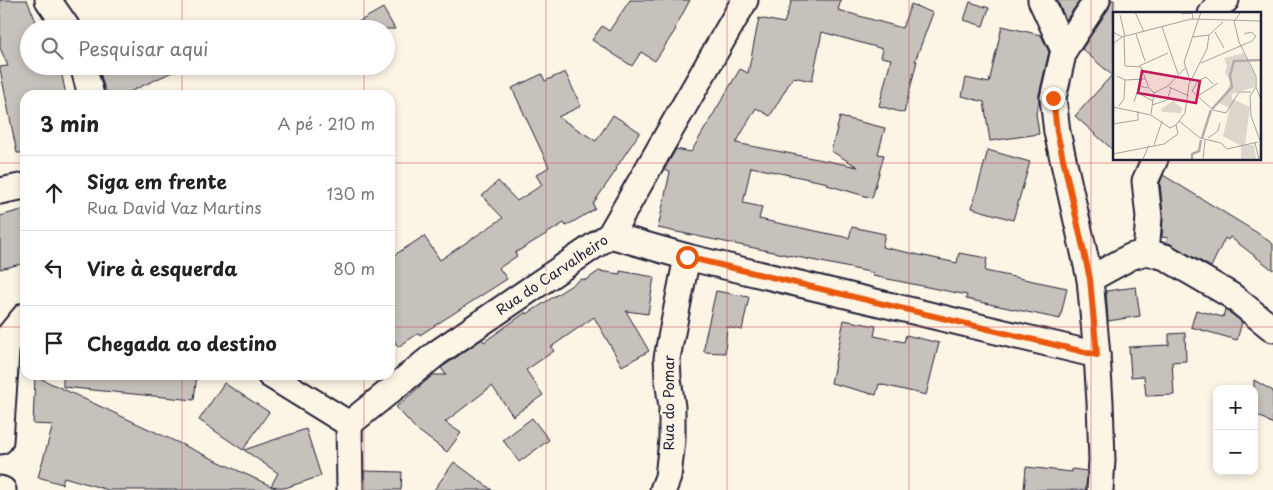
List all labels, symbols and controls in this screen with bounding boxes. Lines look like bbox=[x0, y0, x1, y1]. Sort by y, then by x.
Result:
inset map bbox=[1113, 12, 1260, 160]
search box bbox=[20, 20, 395, 75]
icon: search bbox=[38, 34, 66, 62]
text: Pesquisar aqui bbox=[78, 34, 208, 62]
route end bbox=[1042, 87, 1065, 110]
text: 3 min bbox=[40, 107, 99, 139]
text: A pé · 210 m bbox=[278, 111, 375, 135]
text: Siga em frente bbox=[87, 167, 227, 195]
icon: ahead bbox=[40, 179, 68, 207]
text: 130 m bbox=[327, 181, 375, 205]
text: Rua David Vaz Martins bbox=[87, 195, 262, 219]
street label: Rua do Carvalheiro bbox=[491, 229, 612, 320]
route start bbox=[676, 246, 699, 269]
icon: left bbox=[40, 254, 68, 282]
text: Vire à esquerda bbox=[87, 254, 238, 282]
text: 80 m bbox=[333, 256, 375, 280]
icon: arrive bbox=[40, 329, 68, 357]
text: Chegada ao destino bbox=[87, 329, 277, 357]
street label: Rua do Pomar bbox=[658, 355, 679, 451]
map controls bbox=[1213, 385, 1258, 475]
button: + bbox=[1213, 385, 1258, 430]
button: − bbox=[1213, 430, 1258, 475]

